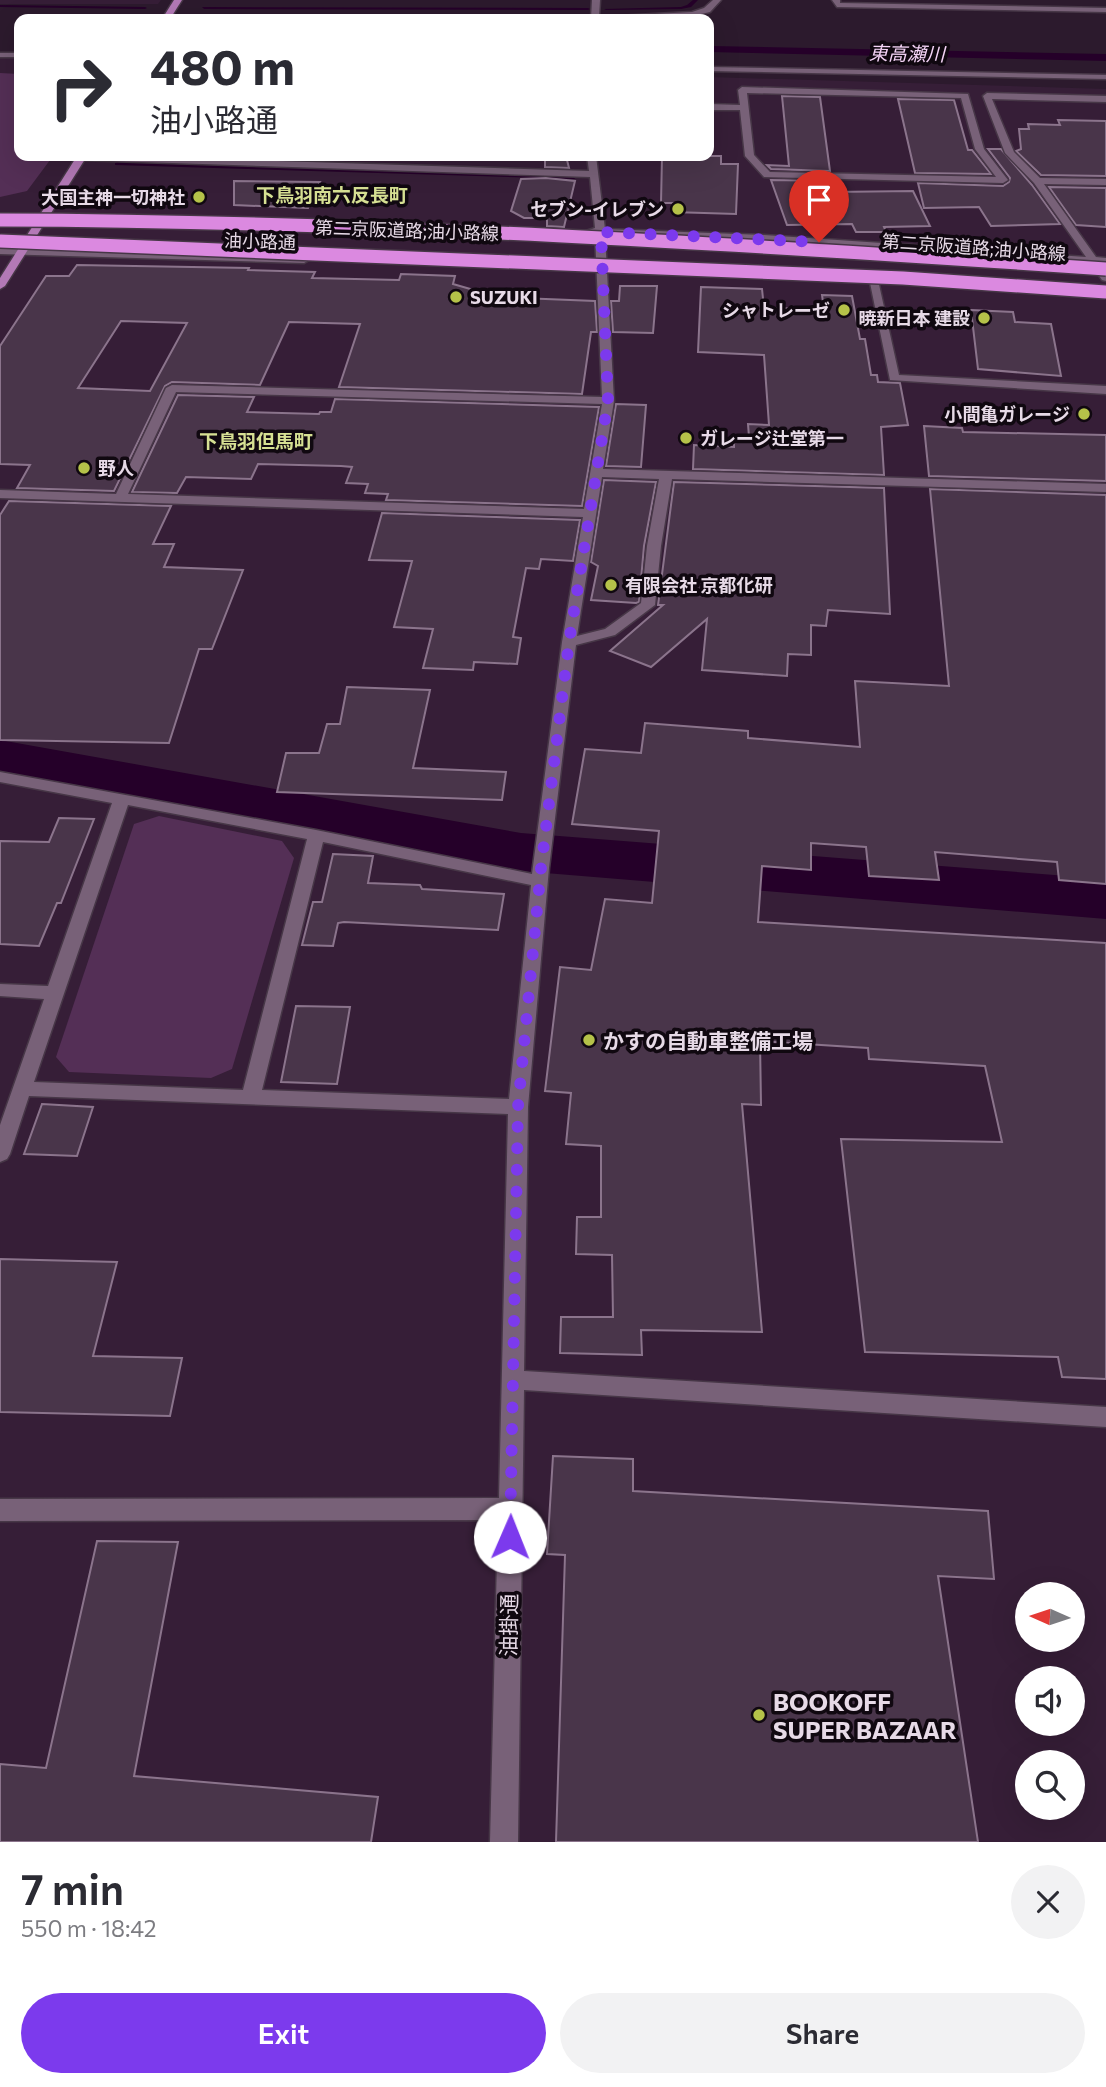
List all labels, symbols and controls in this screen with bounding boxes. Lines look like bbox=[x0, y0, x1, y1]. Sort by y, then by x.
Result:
text: 480 m bbox=[150, 35, 295, 95]
water label: 東高瀬川 bbox=[869, 41, 947, 65]
icon: right bbox=[35, 42, 126, 133]
text: 油小路通 bbox=[150, 99, 278, 139]
pin bbox=[789, 170, 849, 242]
icon: arrive bbox=[800, 181, 838, 219]
district label: 下鳥羽南六反長町 bbox=[256, 183, 408, 206]
place label: 大国主神一切神社 bbox=[41, 186, 185, 208]
marker: 大国主神一切神社 bbox=[191, 189, 207, 205]
place label: セブン-イレブン bbox=[530, 198, 664, 220]
marker: セブン-イレブン bbox=[670, 201, 686, 217]
street label: 第二京阪道路;油小路線 bbox=[315, 216, 499, 244]
street label: 油小路通 bbox=[224, 229, 296, 253]
street label: 第二京阪道路;油小路線 bbox=[881, 230, 1067, 264]
place label: SUZUKI bbox=[470, 286, 538, 308]
marker: SUZUKI bbox=[448, 289, 464, 305]
place label: シャトレーゼ bbox=[722, 299, 830, 321]
marker: シャトレーゼ bbox=[836, 302, 852, 318]
place label: 暁新日本 建設 bbox=[859, 307, 970, 329]
marker: 暁新日本 建設 bbox=[976, 310, 992, 326]
place label: 小間亀ガレージ bbox=[944, 403, 1070, 425]
marker: 小間亀ガレージ bbox=[1076, 406, 1092, 422]
place label: ガレージ辻堂第一 bbox=[700, 427, 844, 449]
district label: 下鳥羽但馬町 bbox=[199, 429, 313, 452]
marker: ガレージ辻堂第一 bbox=[678, 430, 694, 446]
place label: 野人 bbox=[98, 457, 134, 479]
marker: 野人 bbox=[76, 460, 92, 476]
place label: 有限会社 京都化研 bbox=[625, 574, 772, 596]
marker: 有限会社 京都化研 bbox=[603, 577, 619, 593]
place label: かすの自動車整備工場 bbox=[603, 1028, 813, 1053]
marker: かすの自動車整備工場 bbox=[581, 1032, 597, 1048]
position arrow bbox=[473, 1500, 547, 1574]
north arrow bbox=[1015, 1582, 1085, 1652]
map controls bbox=[1015, 1582, 1085, 1820]
street label: 油掛通 bbox=[495, 1593, 521, 1657]
button: sound bbox=[1015, 1666, 1085, 1736]
place label: BOOKOFF SUPER BAZAAR bbox=[773, 1687, 957, 1744]
marker: BOOKOFF SUPER BAZAAR bbox=[751, 1707, 767, 1723]
button: search bbox=[1015, 1750, 1085, 1820]
text: 7 min bbox=[21, 1862, 124, 1914]
button: close bbox=[1011, 1865, 1085, 1939]
text: 550 m · 18:42 bbox=[21, 1914, 157, 1942]
button: Exit bbox=[21, 1993, 546, 2073]
button: Share bbox=[560, 1993, 1085, 2073]

